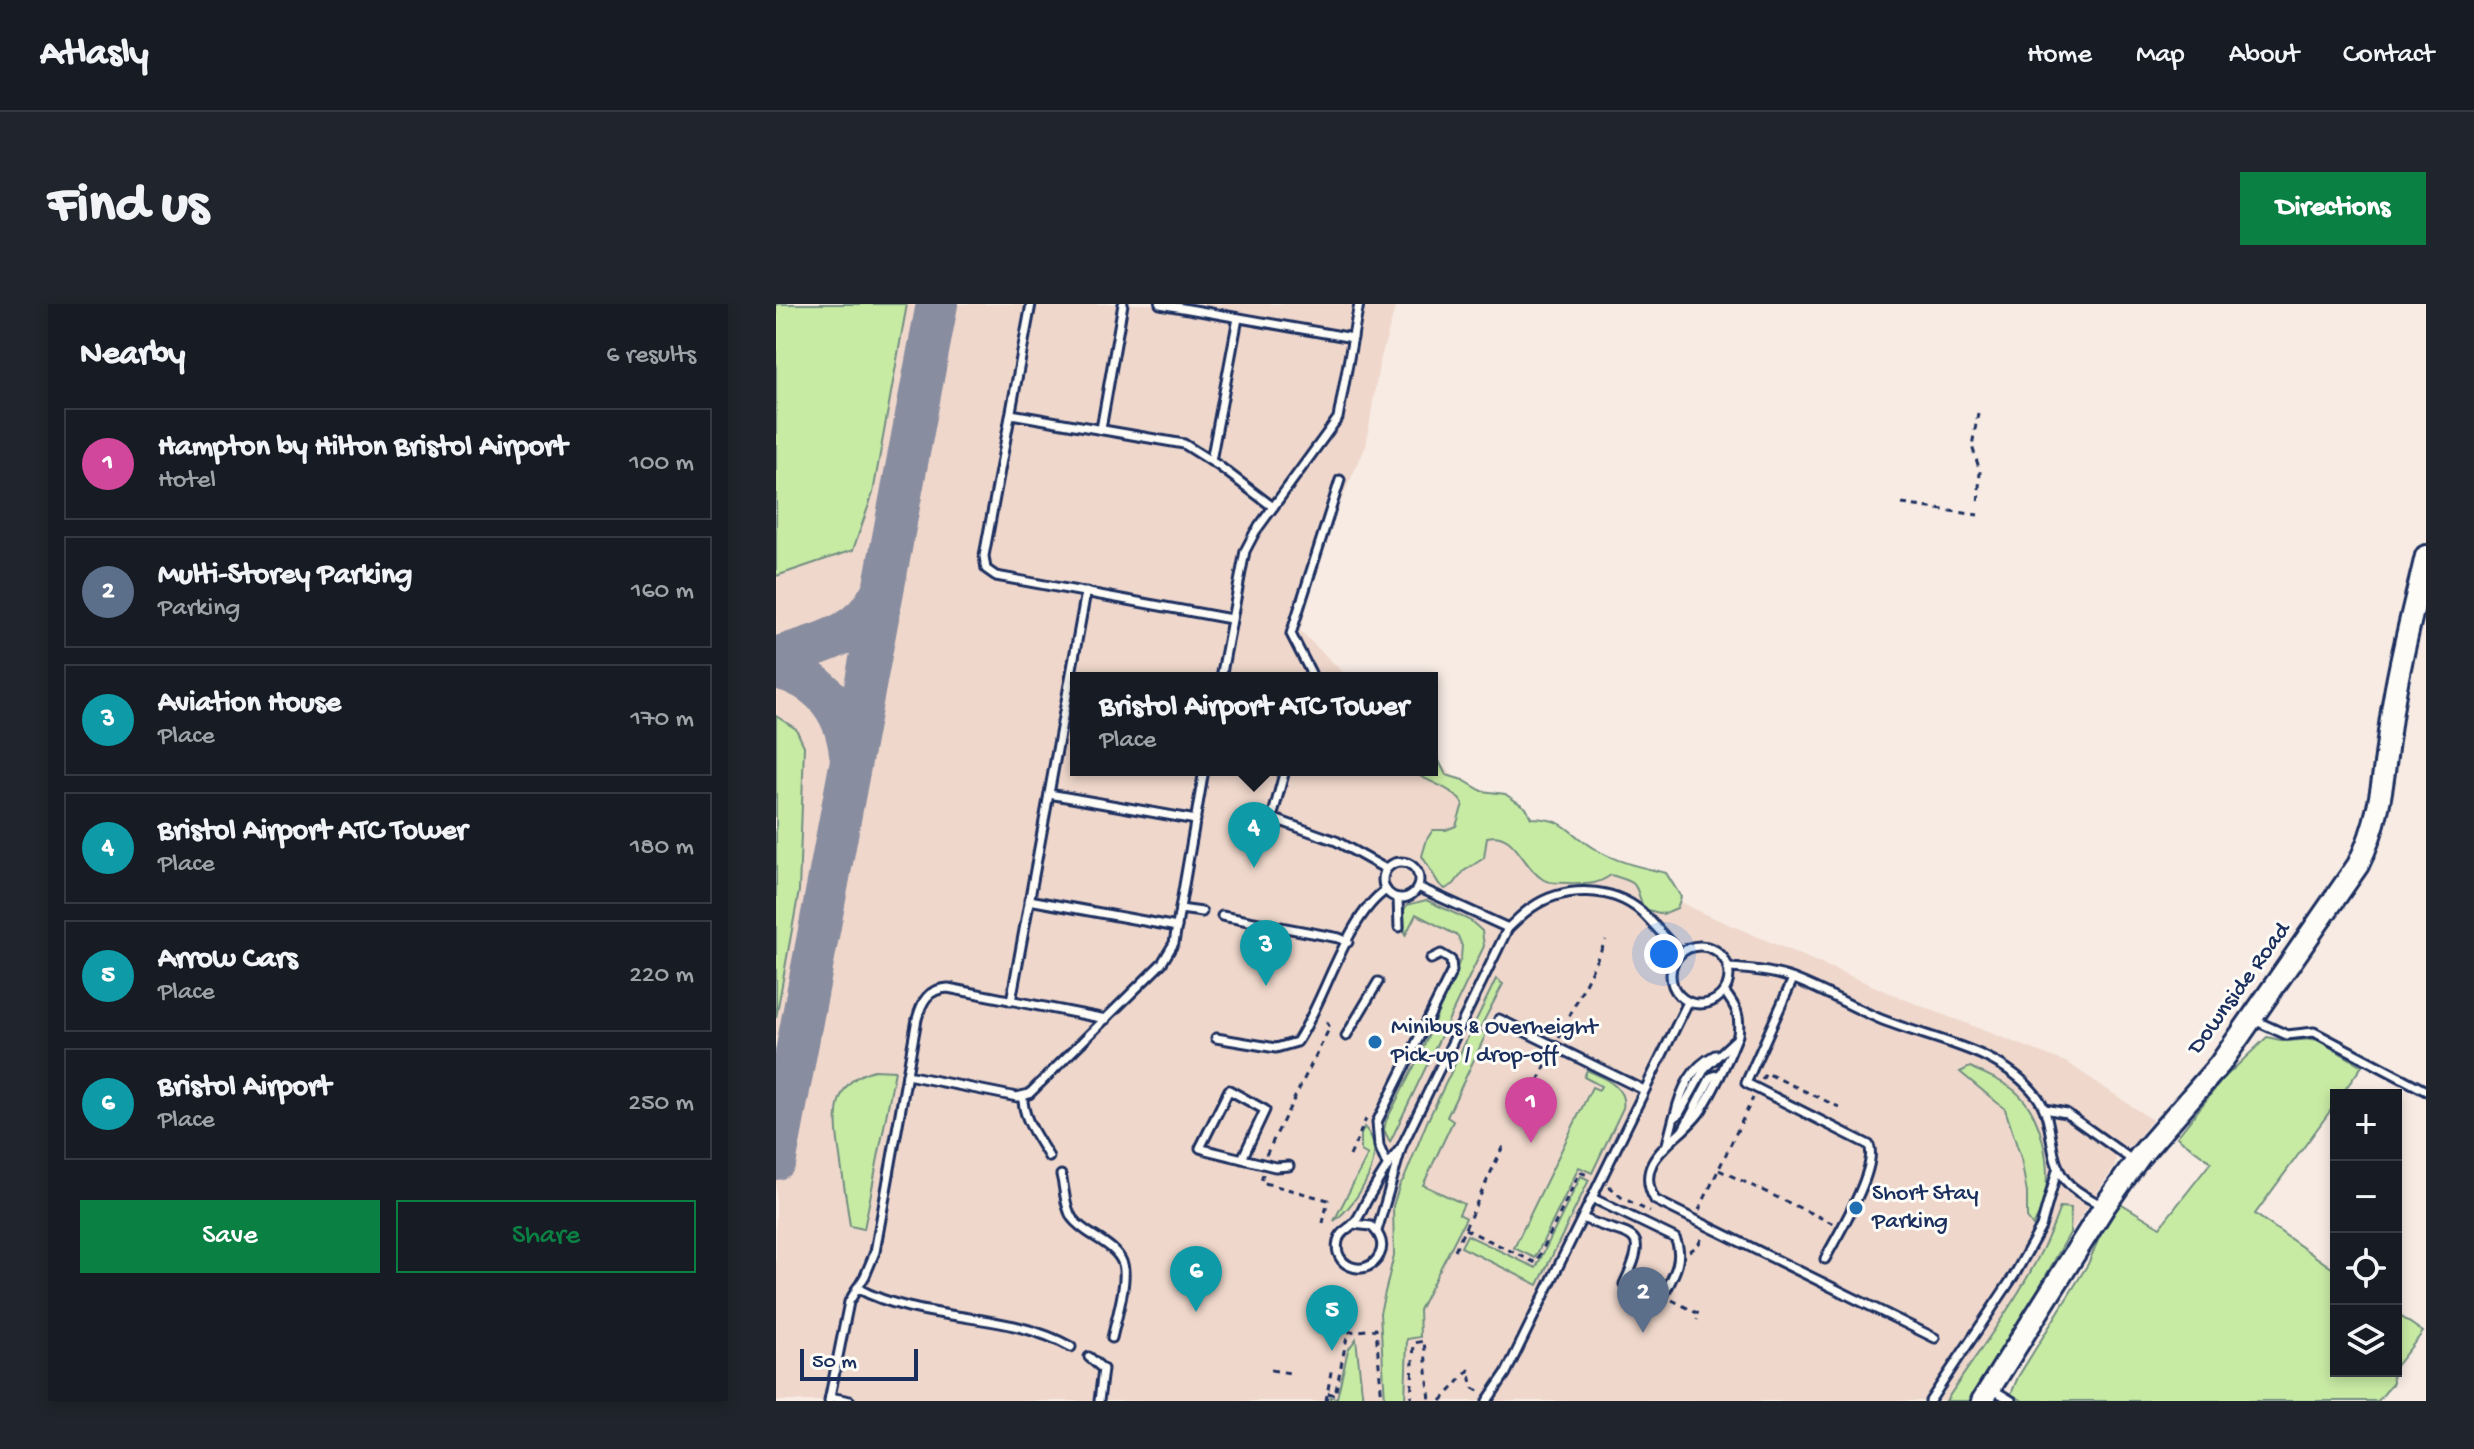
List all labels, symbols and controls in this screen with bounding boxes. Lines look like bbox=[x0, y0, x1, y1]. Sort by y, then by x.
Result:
text: Atlasly bbox=[40, 33, 148, 77]
text: Home bbox=[2027, 39, 2092, 72]
text: Map bbox=[2136, 39, 2185, 72]
text: About bbox=[2229, 39, 2299, 72]
text: Contact bbox=[2343, 39, 2434, 72]
button: Directions bbox=[2240, 172, 2426, 245]
text: Find us bbox=[48, 175, 208, 241]
text: Nearby bbox=[80, 336, 185, 376]
text: 6 results bbox=[606, 341, 696, 372]
text: Hampton by Hilton Bristol Airport bbox=[158, 431, 567, 466]
text: 1 bbox=[103, 449, 113, 480]
text: 100 m bbox=[629, 449, 694, 480]
text: Hotel bbox=[158, 466, 216, 497]
text: Multi-Storey Parking bbox=[158, 559, 412, 594]
text: 2 bbox=[102, 577, 114, 608]
text: 160 m bbox=[631, 577, 694, 608]
text: Parking bbox=[158, 594, 240, 625]
popup bbox=[1070, 672, 1438, 776]
text: Aviation House bbox=[158, 687, 341, 722]
text: Bristol Airport ATC Tower bbox=[1099, 691, 1409, 726]
text: 3 bbox=[101, 705, 115, 736]
text: 170 m bbox=[631, 705, 694, 736]
text: Place bbox=[158, 722, 215, 753]
text: Place bbox=[1099, 726, 1156, 757]
pin: 4 bbox=[1228, 802, 1280, 868]
text: Bristol Airport ATC Tower bbox=[158, 815, 467, 850]
text: 4 bbox=[102, 833, 114, 864]
text: 180 m bbox=[630, 833, 694, 864]
text: Place bbox=[158, 850, 215, 881]
street label: Downside Road bbox=[2181, 916, 2299, 1063]
pin: 3 bbox=[1240, 920, 1292, 986]
your location bbox=[1644, 934, 1684, 974]
text: Arrow Cars bbox=[158, 943, 297, 978]
text: 5 bbox=[101, 961, 115, 992]
text: 220 m bbox=[629, 961, 694, 992]
text: Place bbox=[158, 978, 215, 1009]
place label: Minibus & Overheight Pick-up / drop-off bbox=[1390, 1014, 1600, 1071]
marker: Minibus & Overheight Pick-up / drop-off bbox=[1366, 1033, 1384, 1051]
text: Bristol Airport bbox=[158, 1071, 331, 1106]
pin: 1 bbox=[1505, 1077, 1557, 1143]
text: 6 bbox=[101, 1089, 115, 1120]
text: 250 m bbox=[628, 1089, 694, 1120]
map controls bbox=[2330, 1089, 2402, 1377]
button: + bbox=[2330, 1089, 2402, 1161]
text: Place bbox=[158, 1106, 215, 1137]
button: − bbox=[2330, 1161, 2402, 1233]
place label: Short Stay Parking bbox=[1871, 1180, 1979, 1237]
marker: Short Stay Parking bbox=[1847, 1199, 1865, 1217]
button: Save bbox=[80, 1200, 380, 1273]
button: Share bbox=[396, 1200, 696, 1273]
button: locate bbox=[2330, 1233, 2402, 1305]
pin: 6 bbox=[1170, 1246, 1222, 1312]
pin: 2 bbox=[1617, 1267, 1669, 1333]
pin: 5 bbox=[1306, 1285, 1358, 1351]
button: layers bbox=[2330, 1305, 2402, 1377]
scale bar bbox=[800, 1345, 918, 1381]
text: 50 m bbox=[812, 1350, 857, 1376]

